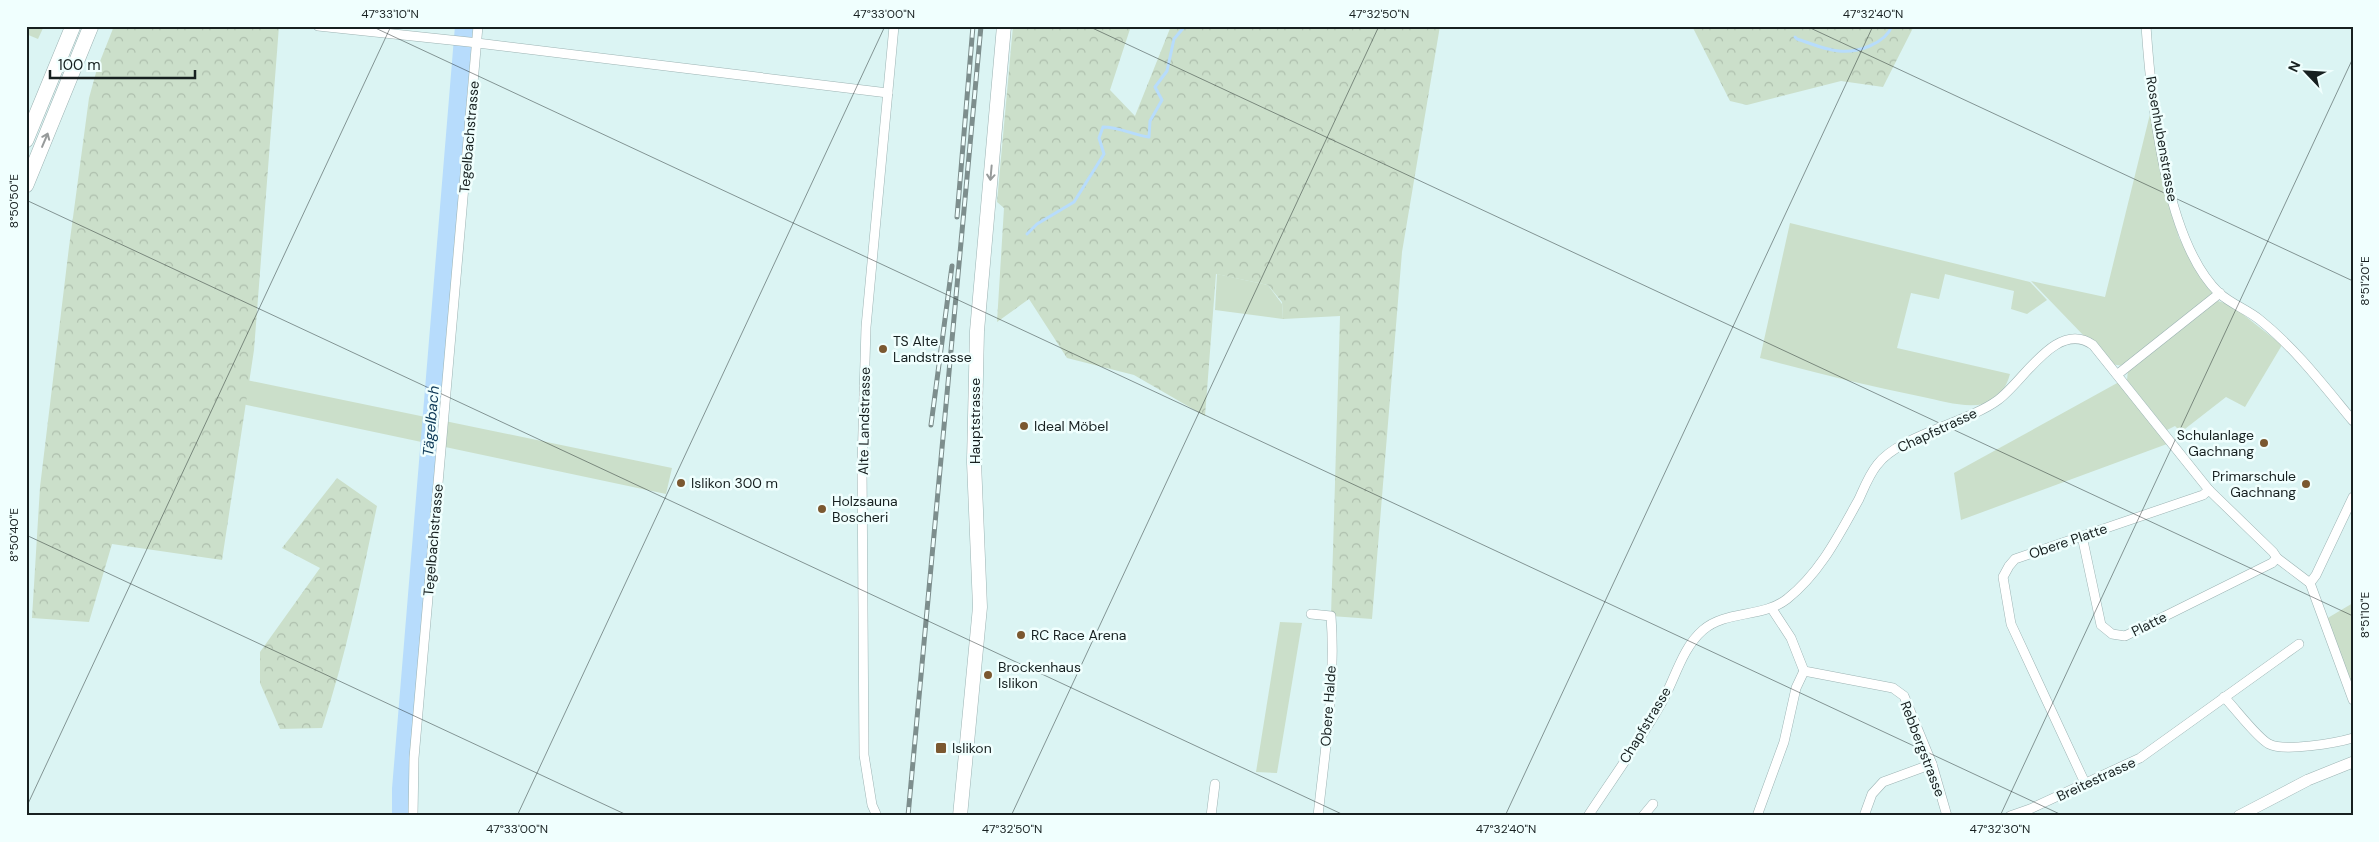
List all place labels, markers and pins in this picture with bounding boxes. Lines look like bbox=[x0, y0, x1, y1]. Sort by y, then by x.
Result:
place label: TS Alte Landstrasse bbox=[893, 332, 972, 366]
marker: TS Alte Landstrasse bbox=[877, 343, 889, 355]
place label: Ideal Möbel bbox=[1034, 417, 1108, 435]
marker: Ideal Möbel bbox=[1018, 420, 1030, 432]
place label: Schulanlage Gachnang bbox=[2177, 426, 2254, 460]
marker: Schulanlage Gachnang bbox=[2258, 437, 2270, 449]
place label: Primarschule Gachnang bbox=[2212, 467, 2296, 501]
place label: Islikon 300 m bbox=[691, 474, 778, 492]
marker: Islikon 300 m bbox=[675, 477, 687, 489]
marker: Primarschule Gachnang bbox=[2300, 478, 2312, 490]
place label: Holzsauna Boscheri bbox=[832, 492, 898, 526]
marker: Holzsauna Boscheri bbox=[816, 503, 828, 515]
place label: RC Race Arena bbox=[1031, 626, 1126, 644]
marker: RC Race Arena bbox=[1015, 629, 1027, 641]
place label: Brockenhaus Islikon bbox=[998, 658, 1081, 692]
marker: Brockenhaus Islikon bbox=[982, 669, 994, 681]
place label: Islikon bbox=[952, 739, 992, 757]
marker: Islikon bbox=[934, 741, 948, 755]

